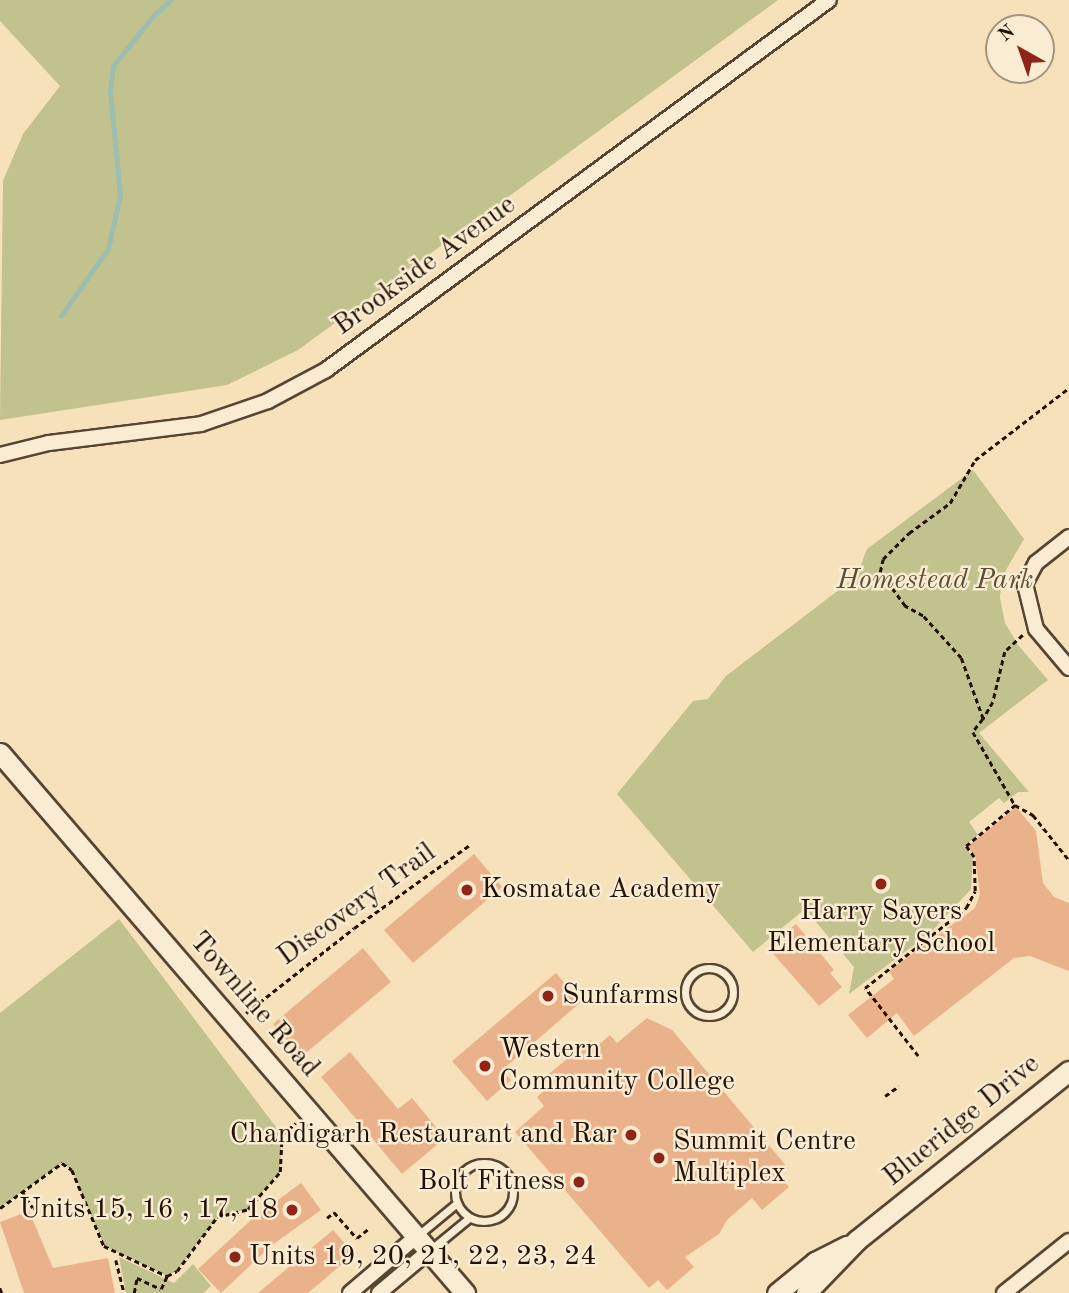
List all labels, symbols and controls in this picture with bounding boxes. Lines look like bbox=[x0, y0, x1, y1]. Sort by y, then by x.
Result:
north arrow bbox=[985, 14, 1055, 84]
text: N bbox=[996, 22, 1019, 46]
street label: Brookside Avenue bbox=[327, 189, 523, 343]
park label: Homestead Park bbox=[836, 564, 1034, 598]
street label: Discovery Trail bbox=[271, 836, 443, 974]
place label: Kosmatae Academy bbox=[481, 873, 721, 907]
marker: Harry Sayers Elementary School bbox=[873, 876, 889, 892]
marker: Kosmatae Academy bbox=[459, 882, 475, 898]
place label: Harry Sayers Elementary School bbox=[767, 895, 995, 961]
street label: Townline Road bbox=[182, 925, 326, 1085]
place label: Sunfarms bbox=[562, 979, 678, 1013]
marker: Sunfarms bbox=[540, 988, 556, 1004]
place label: Western Community College bbox=[499, 1033, 735, 1099]
street label: Blueridge Drive bbox=[877, 1048, 1047, 1194]
marker: Western Community College bbox=[477, 1058, 493, 1074]
place label: Chandigarh Restaurant and Rar bbox=[230, 1118, 617, 1152]
place label: Summit Centre Multiplex bbox=[673, 1125, 856, 1191]
marker: Chandigarh Restaurant and Rar bbox=[623, 1127, 639, 1143]
marker: Summit Centre Multiplex bbox=[651, 1150, 667, 1166]
place label: Bolt Fitness bbox=[418, 1165, 565, 1199]
marker: Bolt Fitness bbox=[571, 1174, 587, 1190]
place label: Units 15, 16 , 17, 18 bbox=[19, 1193, 278, 1227]
marker: Units 15, 16 , 17, 18 bbox=[284, 1202, 300, 1218]
place label: Units 19, 20, 21, 22, 23, 24 bbox=[249, 1240, 597, 1274]
marker: Units 19, 20, 21, 22, 23, 24 bbox=[227, 1249, 243, 1265]

